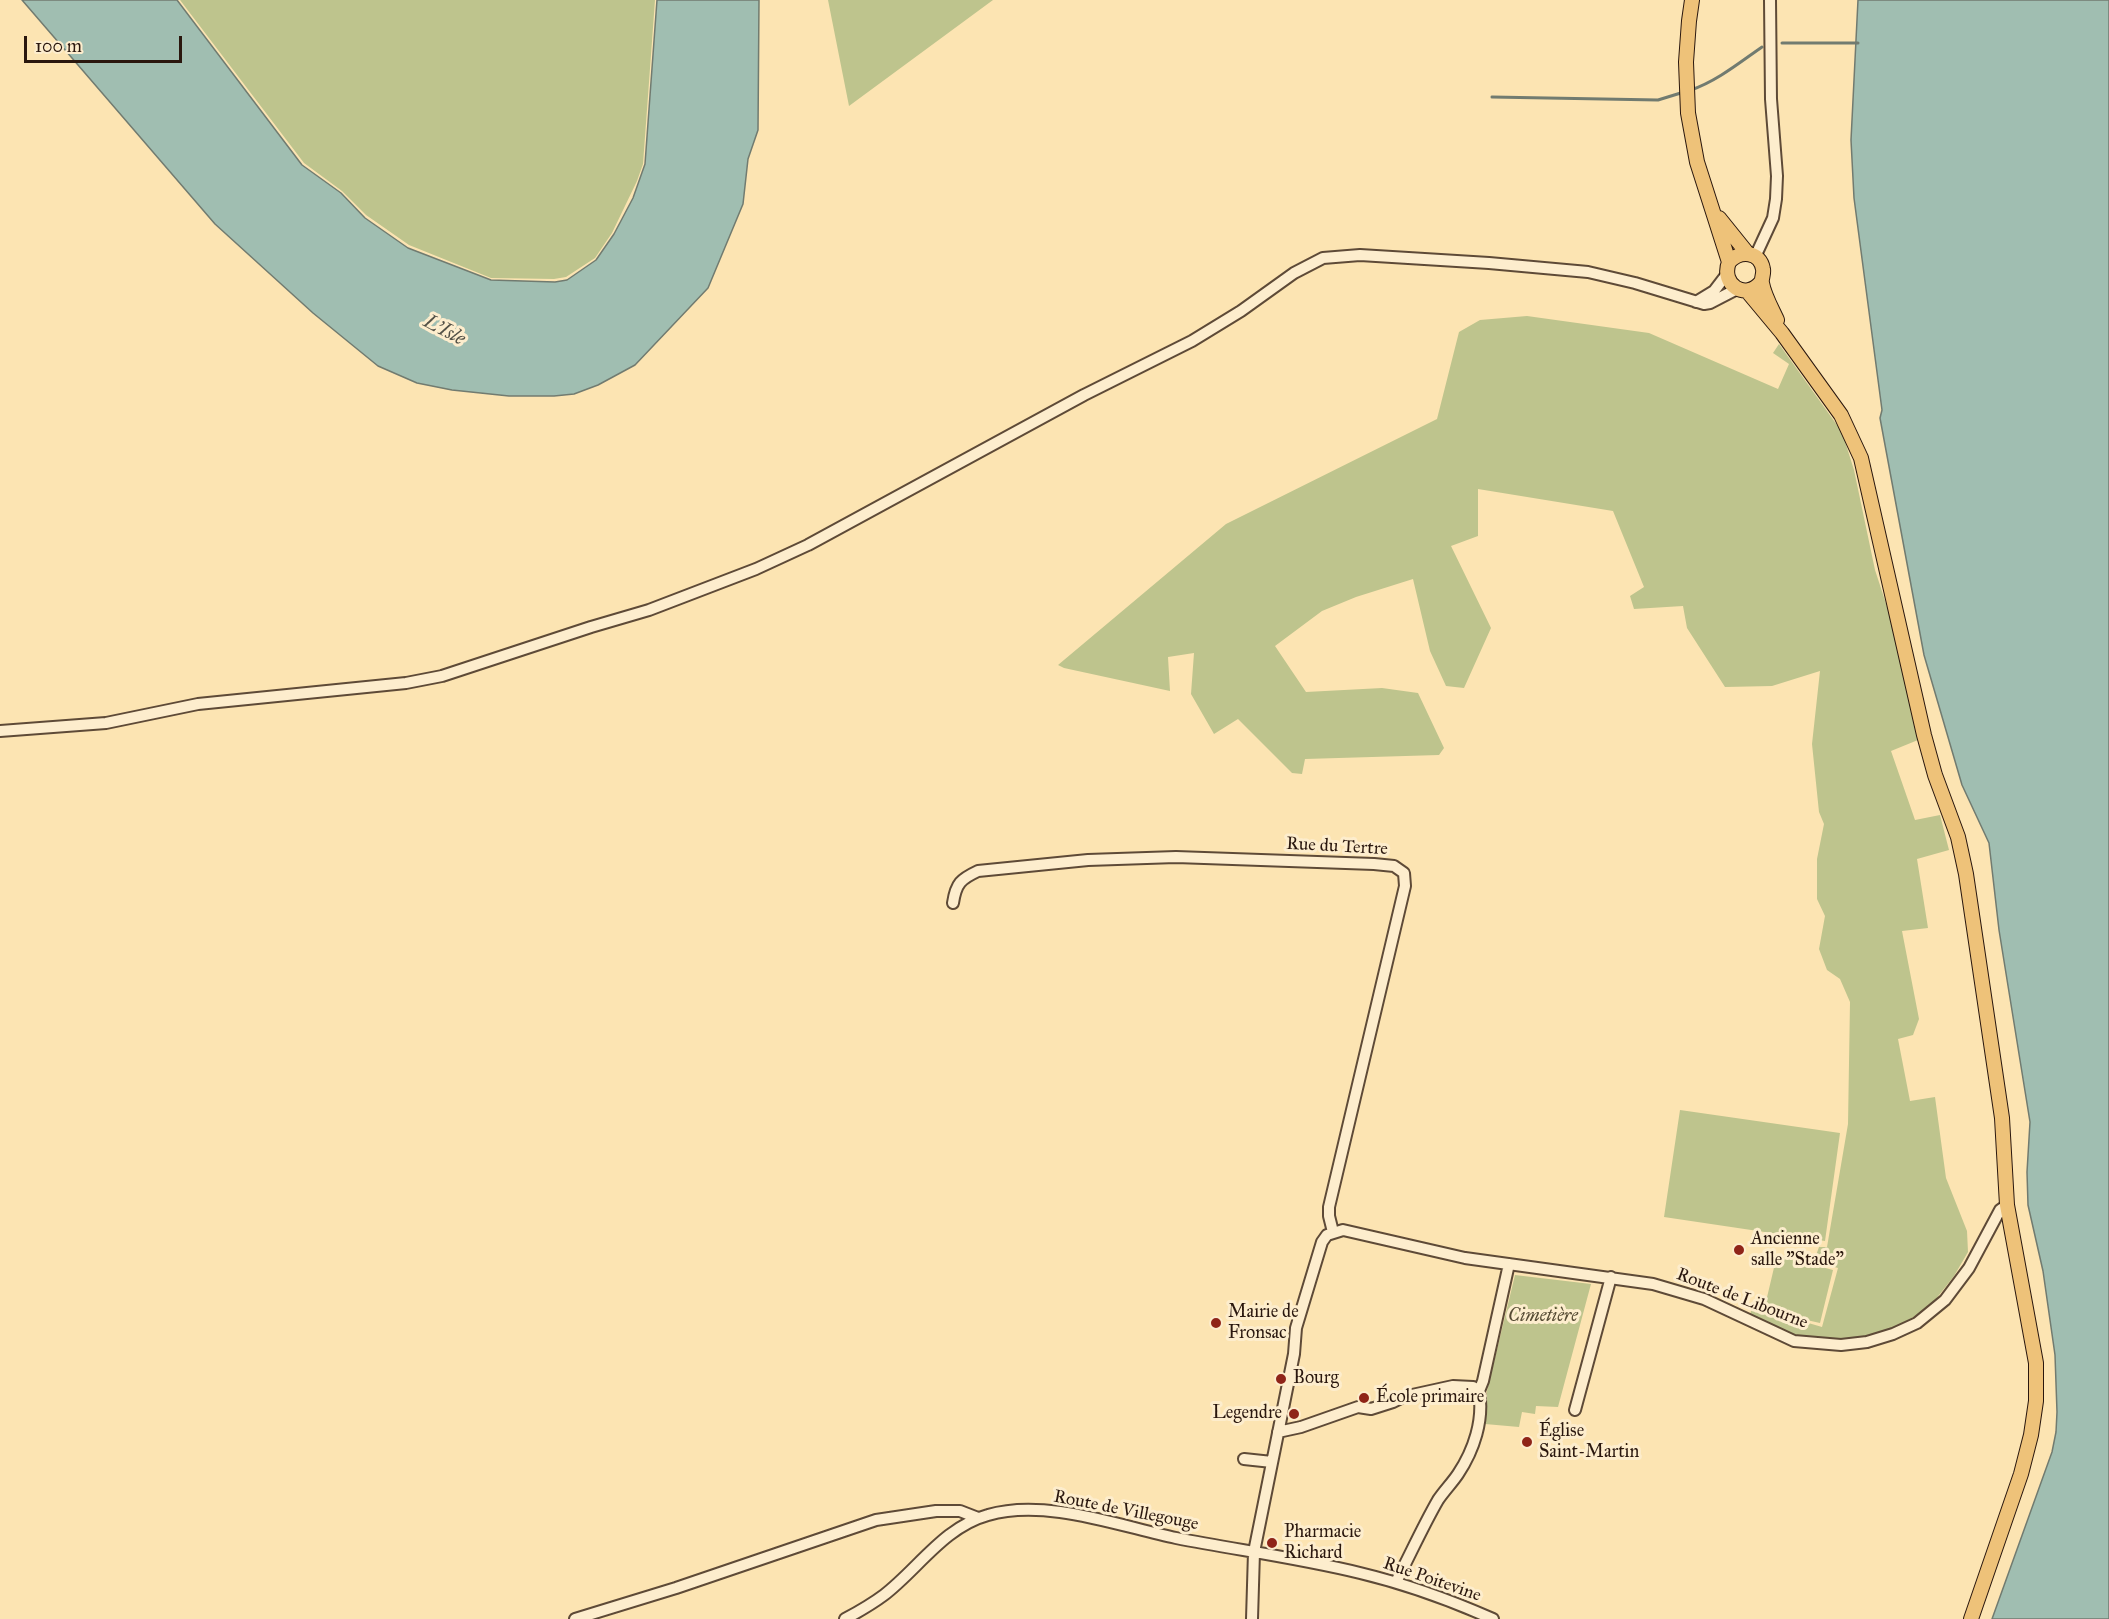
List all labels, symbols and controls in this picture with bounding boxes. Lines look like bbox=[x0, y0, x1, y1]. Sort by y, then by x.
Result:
scale bar bbox=[27, 24, 184, 62]
text: 100 m bbox=[35, 35, 82, 57]
water label: L'Isle bbox=[419, 310, 469, 352]
street label: Rue du Tertre bbox=[1286, 834, 1388, 860]
place label: Ancienne salle "Stade" bbox=[1751, 1229, 1844, 1272]
marker: Ancienne salle "Stade" bbox=[1732, 1243, 1746, 1257]
street label: Route de Libourne bbox=[1673, 1264, 1811, 1334]
place label: Mairie de Fronsac bbox=[1228, 1302, 1299, 1344]
park label: Cimetière bbox=[1508, 1306, 1578, 1328]
marker: Mairie de Fronsac bbox=[1209, 1316, 1223, 1330]
place label: Bourg bbox=[1293, 1368, 1339, 1390]
marker: Bourg bbox=[1274, 1372, 1288, 1386]
place label: École primaire bbox=[1376, 1387, 1484, 1409]
marker: École primaire bbox=[1357, 1391, 1371, 1405]
place label: Legendre bbox=[1212, 1403, 1282, 1425]
marker: Legendre bbox=[1287, 1407, 1301, 1421]
place label: Église Saint-Martin bbox=[1539, 1421, 1639, 1464]
marker: Église Saint-Martin bbox=[1520, 1435, 1534, 1449]
street label: Route de Villegouge bbox=[1052, 1486, 1200, 1536]
place label: Pharmacie Richard bbox=[1284, 1522, 1361, 1564]
marker: Pharmacie Richard bbox=[1265, 1536, 1279, 1550]
street label: Rue Poitevine bbox=[1380, 1553, 1484, 1607]

